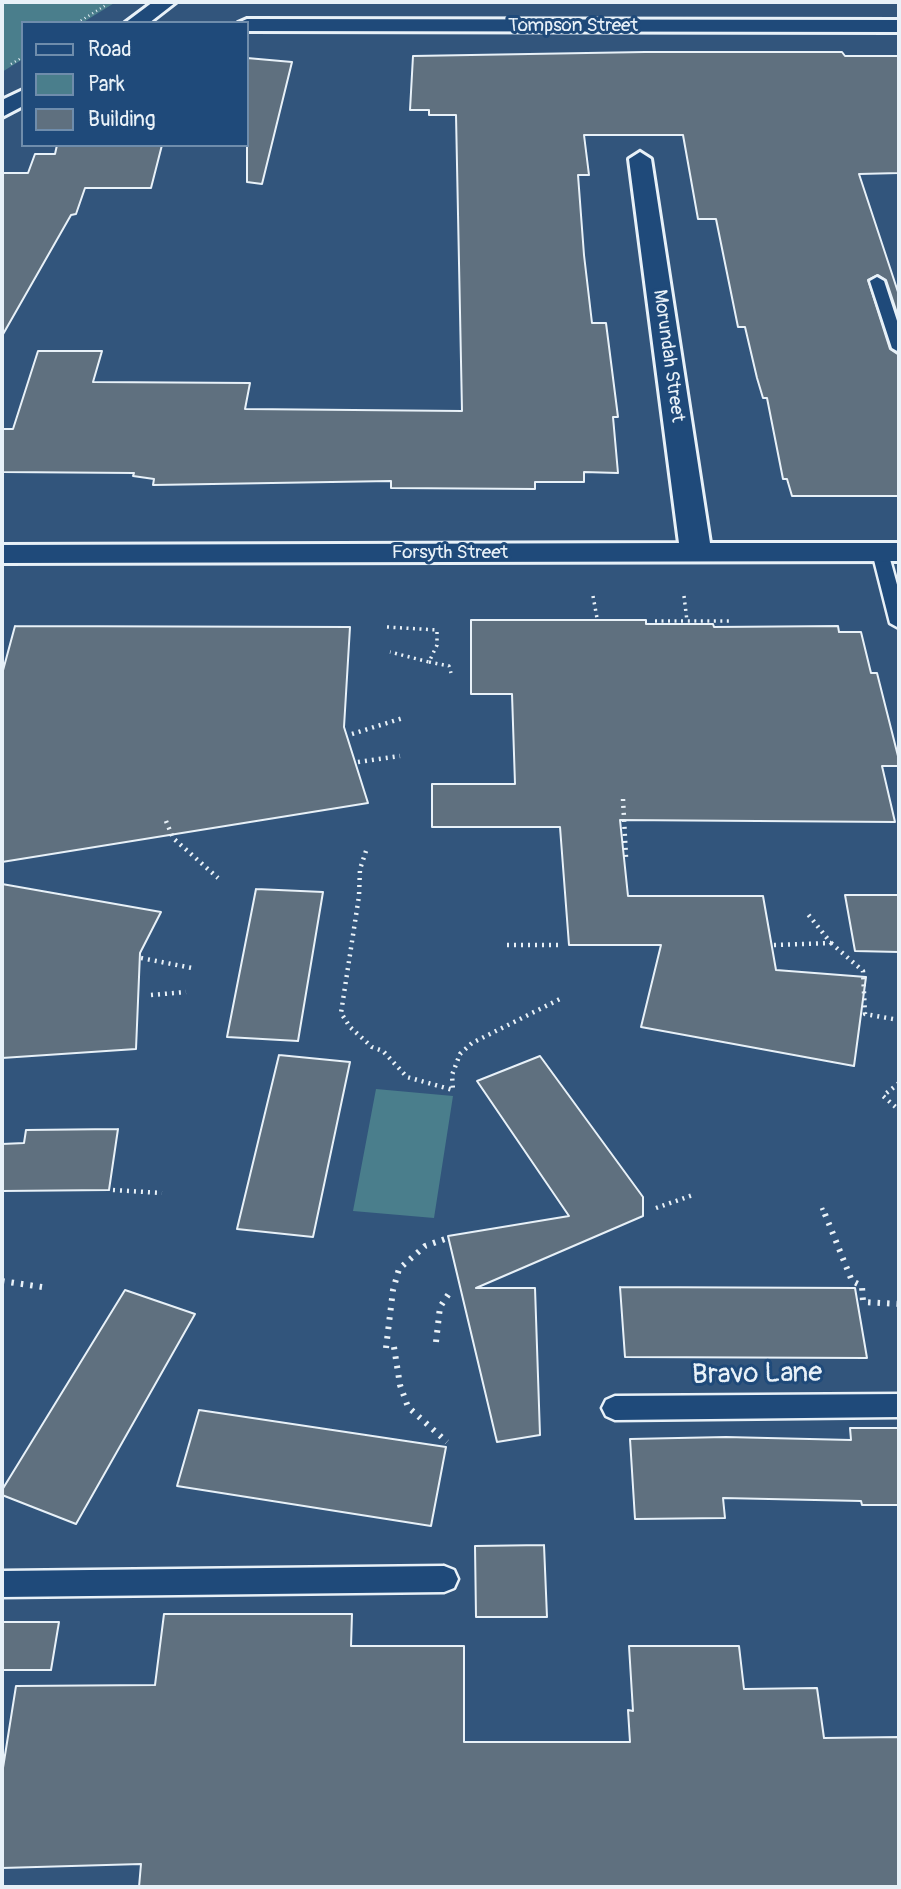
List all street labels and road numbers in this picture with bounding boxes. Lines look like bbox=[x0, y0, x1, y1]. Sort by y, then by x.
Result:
street label: Tompson Street bbox=[508, 15, 638, 37]
street label: Morundah Street bbox=[647, 288, 689, 424]
street label: Forsyth Street bbox=[392, 542, 508, 564]
street label: Bravo Lane bbox=[692, 1357, 822, 1393]

